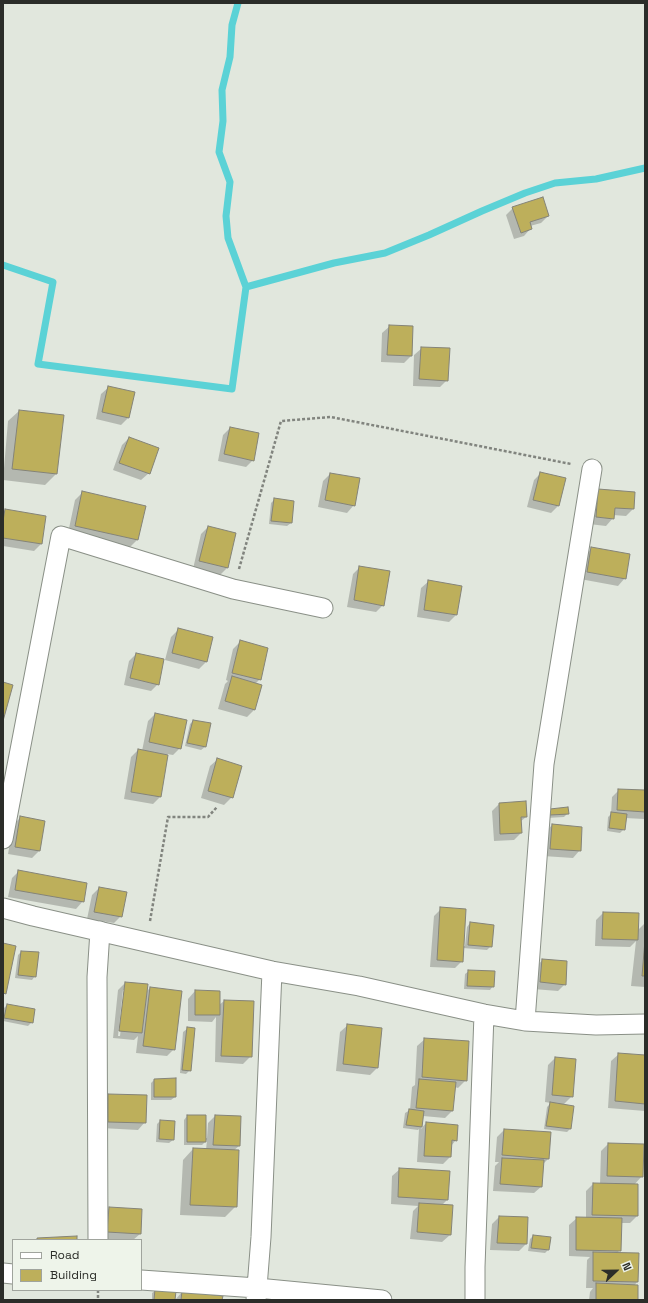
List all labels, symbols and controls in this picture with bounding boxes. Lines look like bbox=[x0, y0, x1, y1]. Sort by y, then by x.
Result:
legend bbox=[12, 1239, 142, 1291]
text: Road bbox=[50, 1247, 79, 1263]
north arrow bbox=[596, 1251, 636, 1291]
text: N bbox=[619, 1260, 635, 1273]
text: Building bbox=[50, 1267, 97, 1283]

